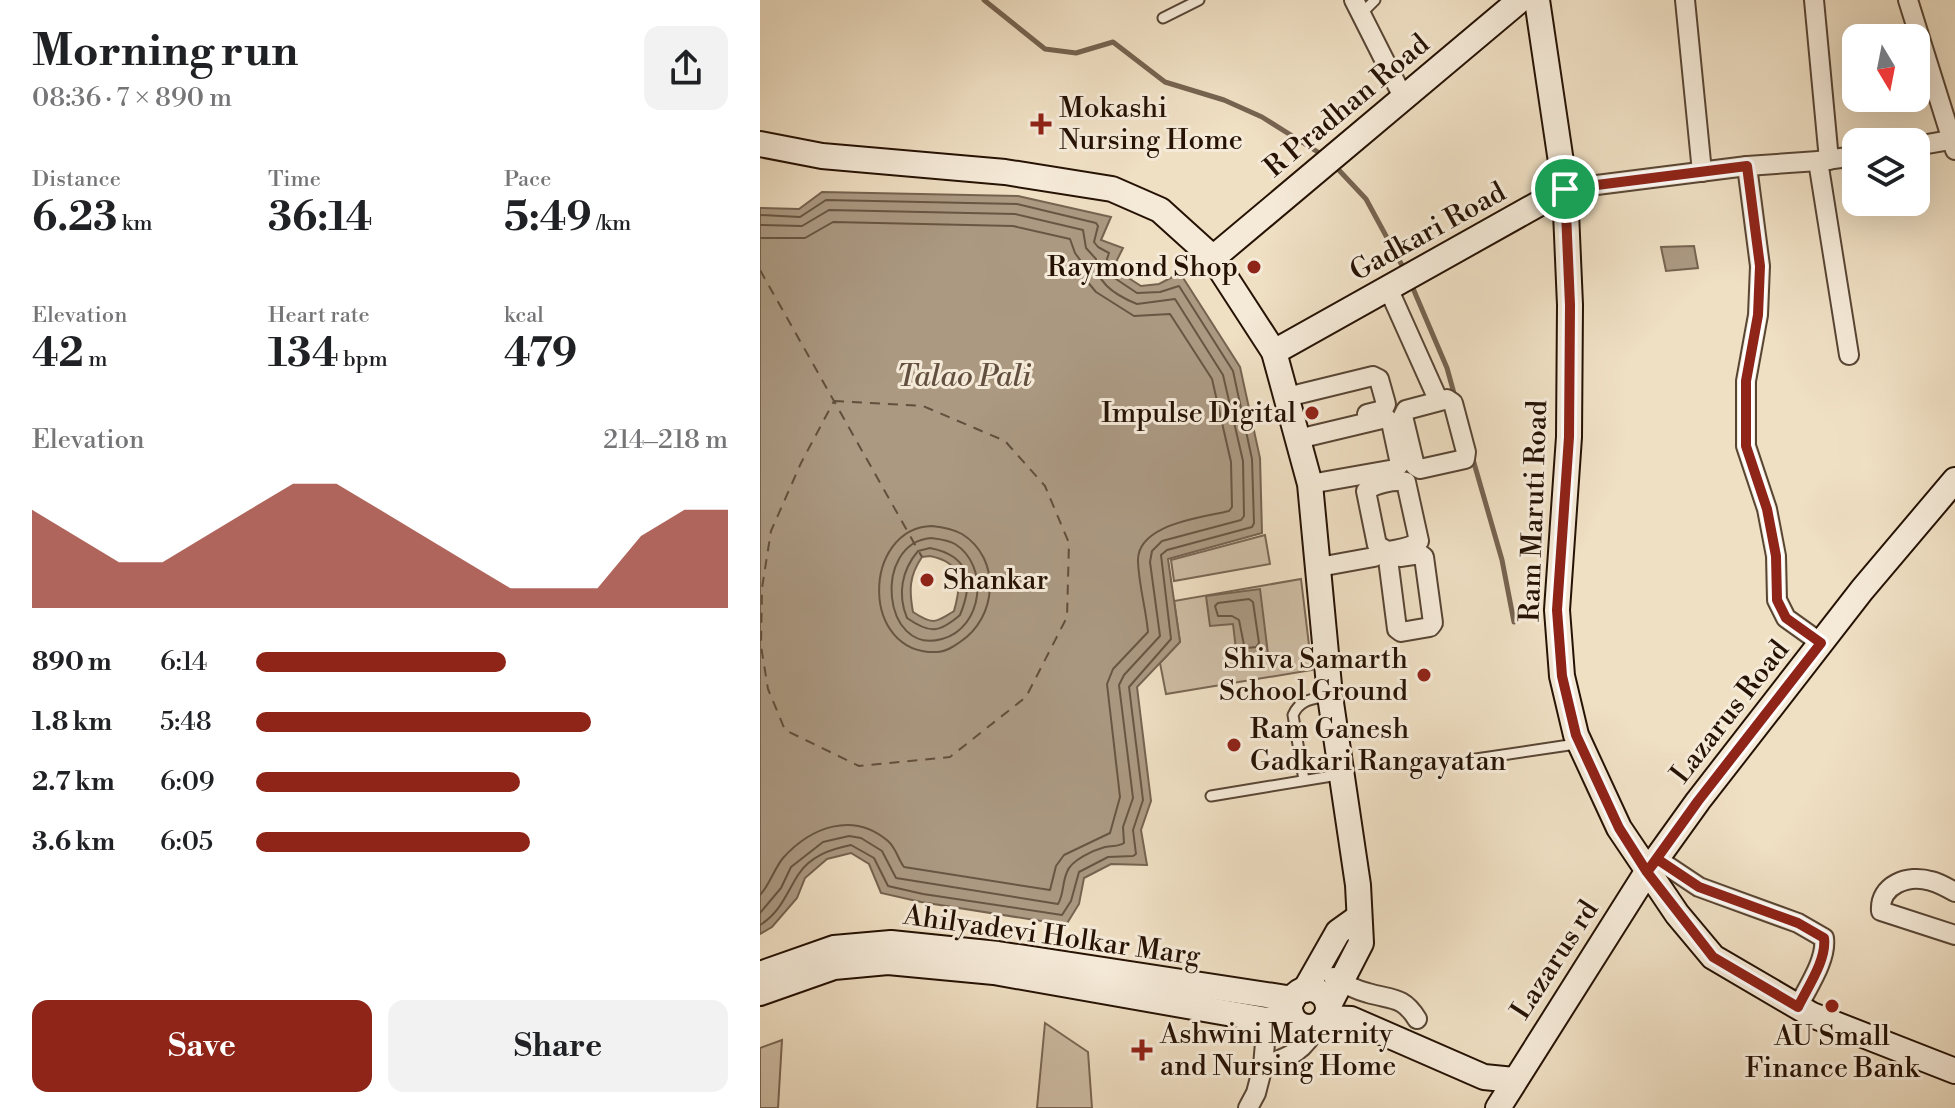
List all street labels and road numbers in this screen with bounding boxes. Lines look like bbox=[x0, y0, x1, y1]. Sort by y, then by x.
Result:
street label: R Pradhan Road bbox=[1257, 27, 1437, 185]
street label: Gadkari Road bbox=[1344, 175, 1512, 289]
street label: Ram Maruti Road bbox=[1513, 399, 1555, 623]
street label: Lazarus Road bbox=[1663, 633, 1797, 791]
street label: Lazarus rd bbox=[1504, 894, 1606, 1026]
street label: Ahilyadevi Holkar Marg bbox=[900, 898, 1203, 974]

